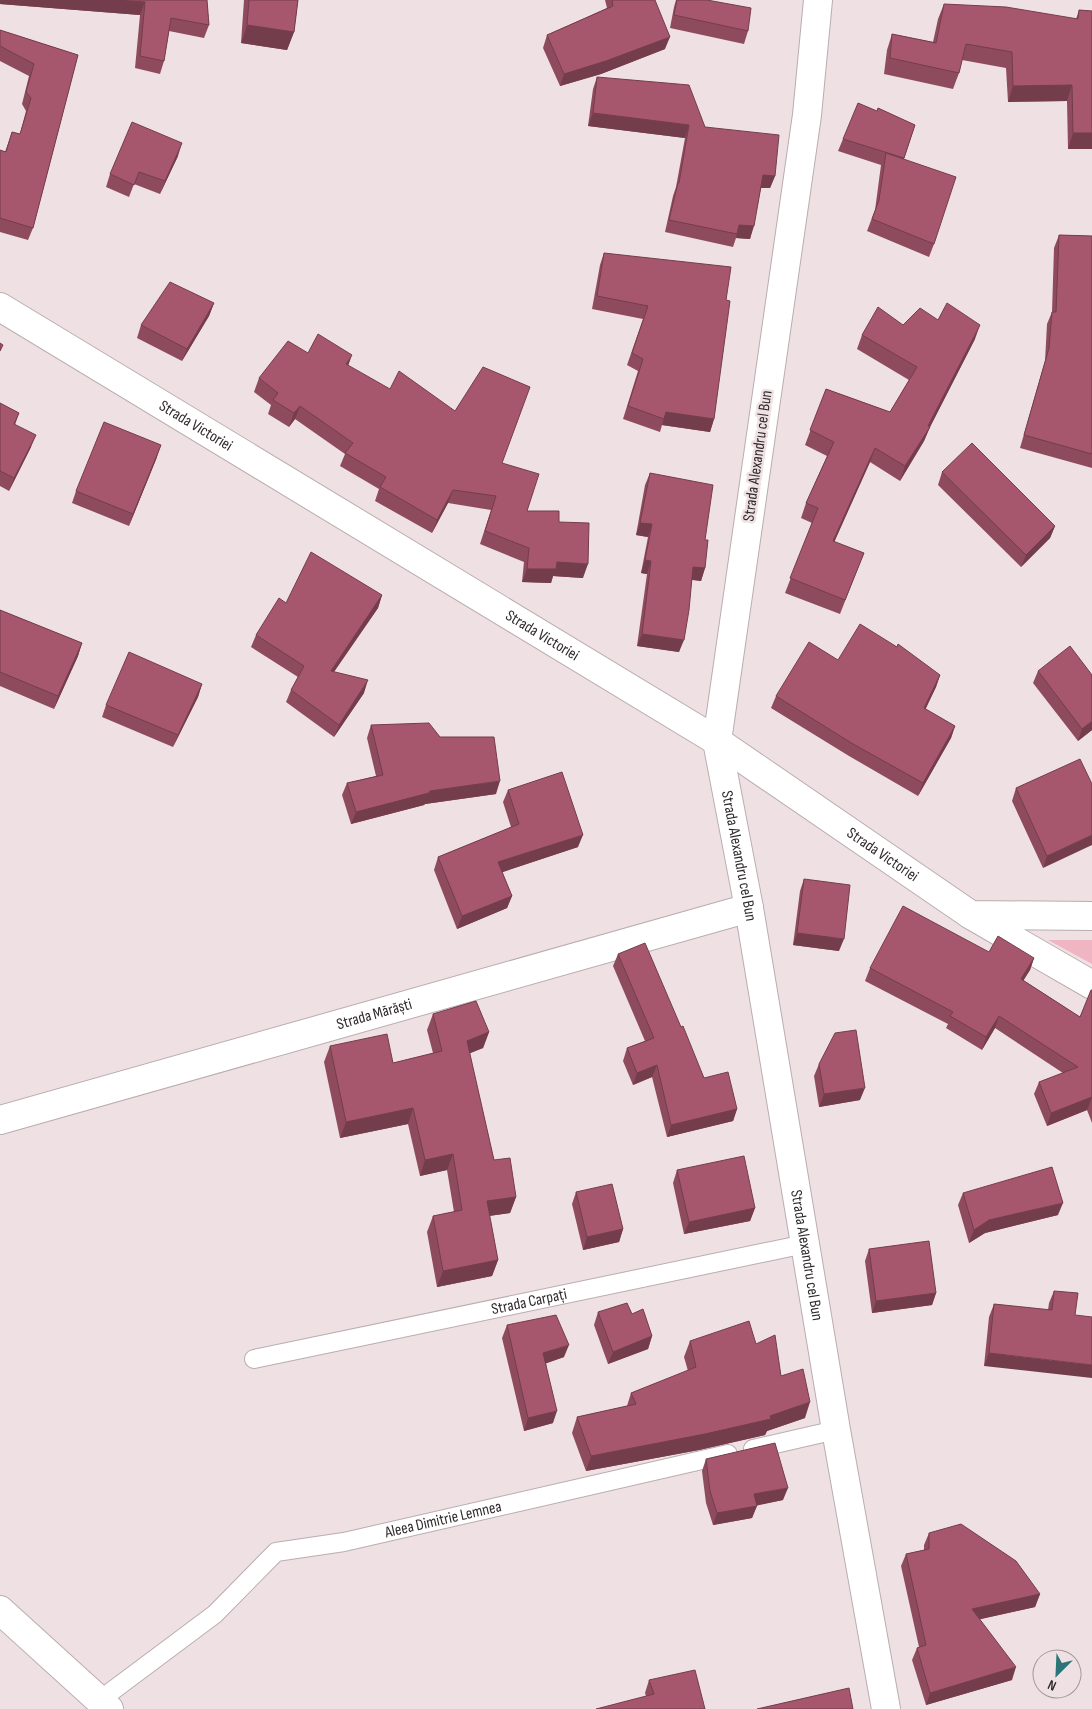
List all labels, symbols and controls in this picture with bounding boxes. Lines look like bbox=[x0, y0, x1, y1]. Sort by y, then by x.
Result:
street label: Strada Alexandru cel Bun bbox=[739, 389, 777, 523]
street label: Strada Victoriei bbox=[156, 396, 236, 455]
street label: Strada Victoriei bbox=[502, 606, 583, 665]
street label: Strada Alexandru cel Bun bbox=[717, 789, 761, 923]
street label: Strada Victoriei bbox=[843, 823, 922, 886]
street label: Strada Mărăști bbox=[334, 994, 414, 1034]
street label: Strada Alexandru cel Bun bbox=[787, 1188, 827, 1322]
street label: Strada Carpați bbox=[490, 1284, 569, 1319]
street label: Aleea Dimitrie Lemnea bbox=[382, 1497, 503, 1542]
north arrow bbox=[1032, 1649, 1082, 1699]
text: N bbox=[1045, 1676, 1059, 1695]

